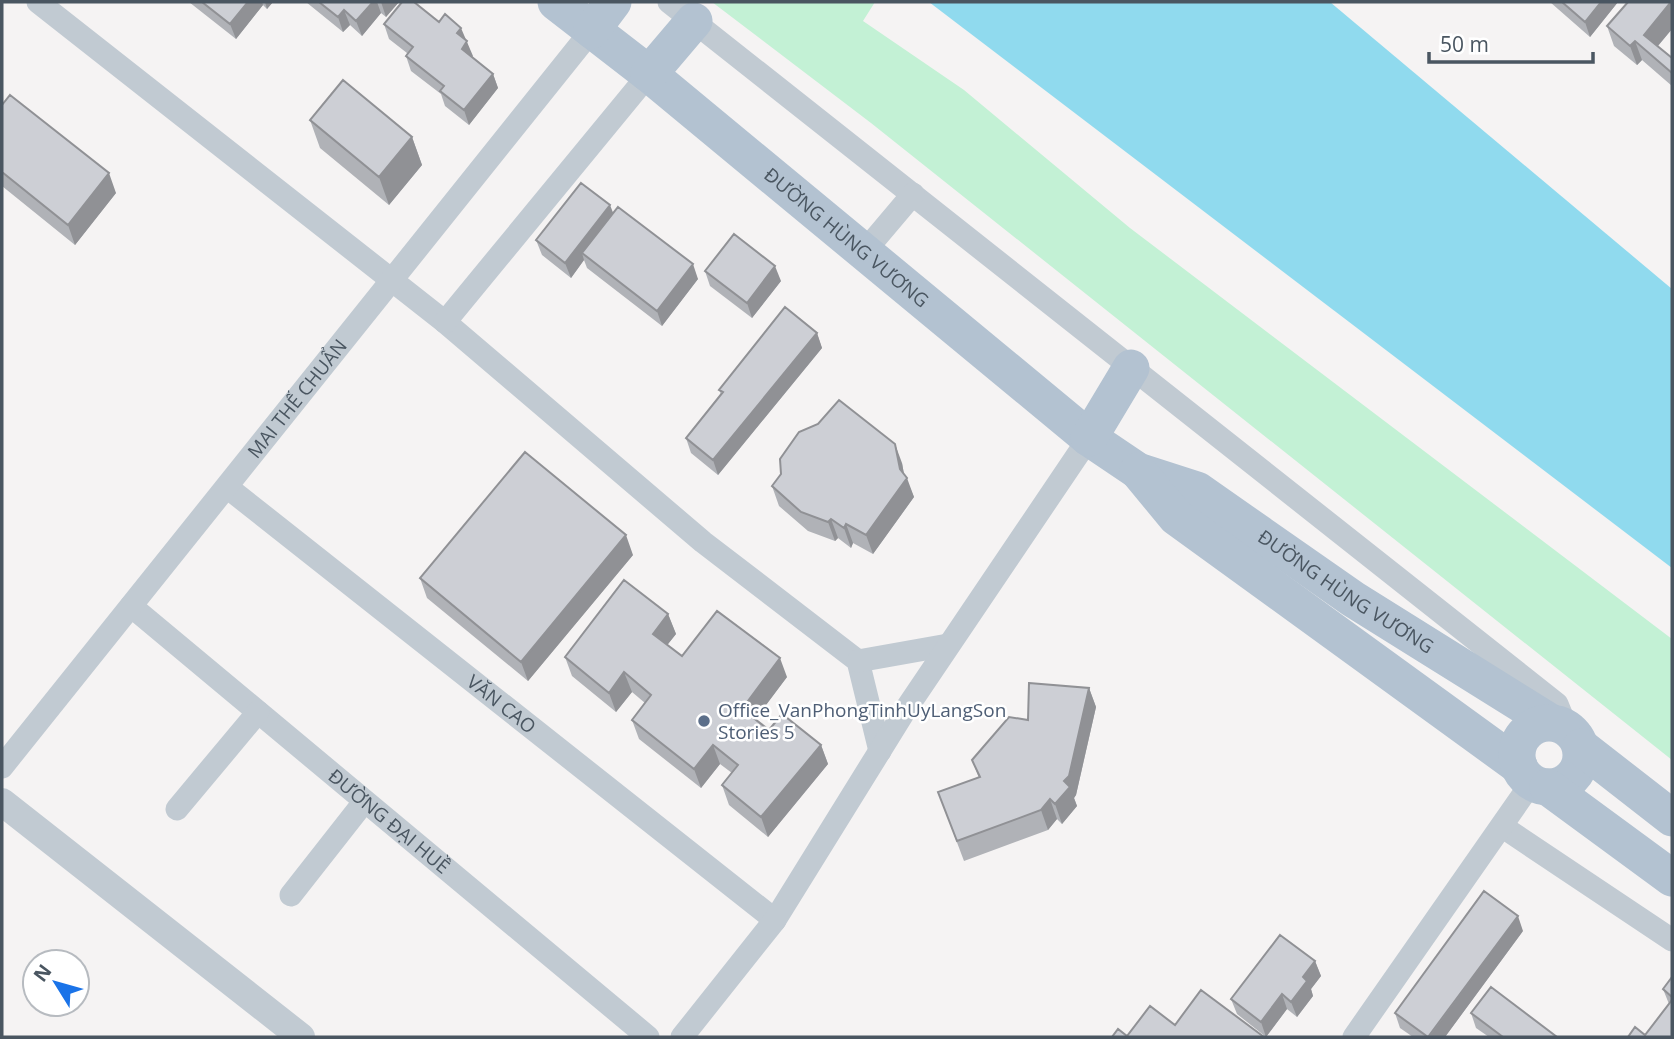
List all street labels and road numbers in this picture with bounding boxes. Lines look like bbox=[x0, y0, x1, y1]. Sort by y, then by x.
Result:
street label: ĐƯỜNG HÙNG VƯƠNG bbox=[759, 162, 934, 313]
street label: MAI THẾ CHUẨN bbox=[241, 334, 353, 463]
street label: ĐƯỜNG HÙNG VƯƠNG bbox=[1253, 524, 1439, 659]
street label: VĂN CAO bbox=[462, 669, 542, 739]
street label: ĐƯỜNG ĐẠI HUỀ bbox=[323, 763, 455, 879]

